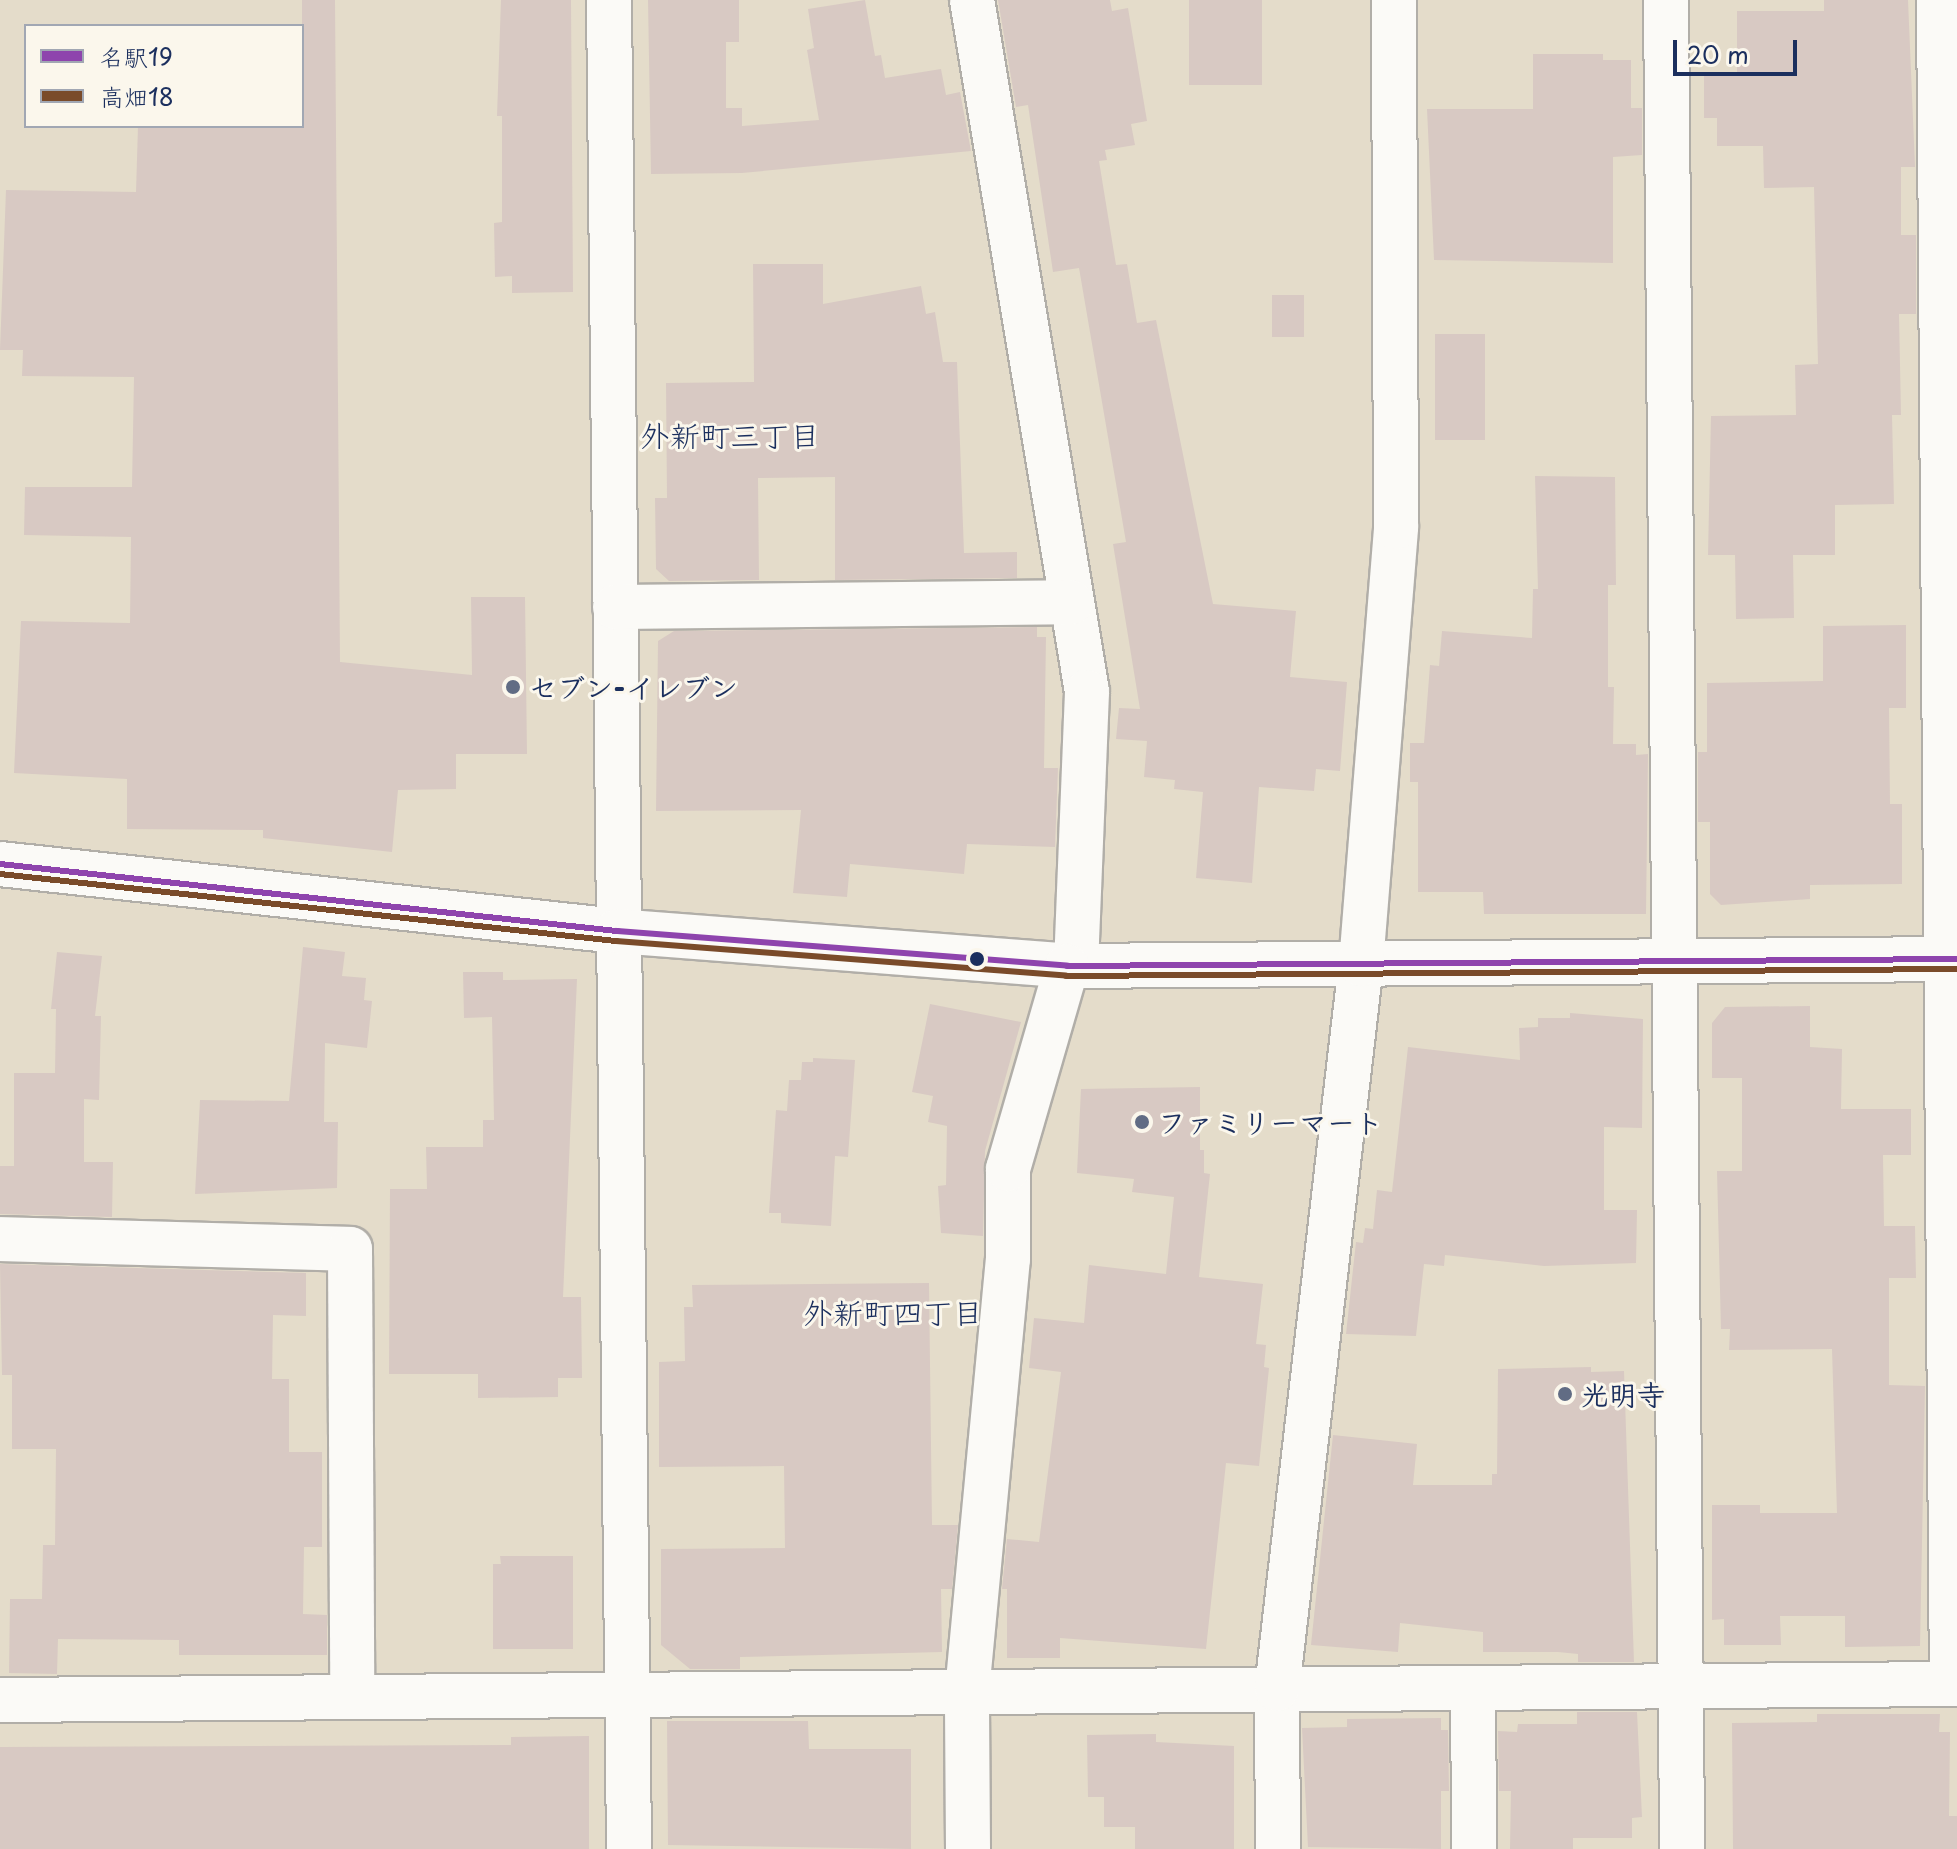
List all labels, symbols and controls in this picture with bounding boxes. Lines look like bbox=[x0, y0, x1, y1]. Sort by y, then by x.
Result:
legend bbox=[24, 24, 304, 128]
scale bar bbox=[1677, 24, 1801, 74]
text: 20 m bbox=[1687, 36, 1749, 72]
text: 名駅19 bbox=[100, 38, 173, 74]
text: 高畑18 bbox=[100, 78, 174, 114]
district label: 外新町三丁目 bbox=[640, 417, 820, 453]
place label: セブン-イレブン bbox=[529, 670, 738, 704]
marker: セブン-イレブン bbox=[504, 678, 522, 696]
unlabelled marker bbox=[969, 951, 985, 967]
place label: ファミリーマート bbox=[1158, 1105, 1382, 1139]
marker: ファミリーマート bbox=[1133, 1113, 1151, 1131]
district label: 外新町四丁目 bbox=[803, 1294, 983, 1330]
place label: 光明寺 bbox=[1581, 1377, 1665, 1411]
marker: 光明寺 bbox=[1556, 1385, 1574, 1403]

